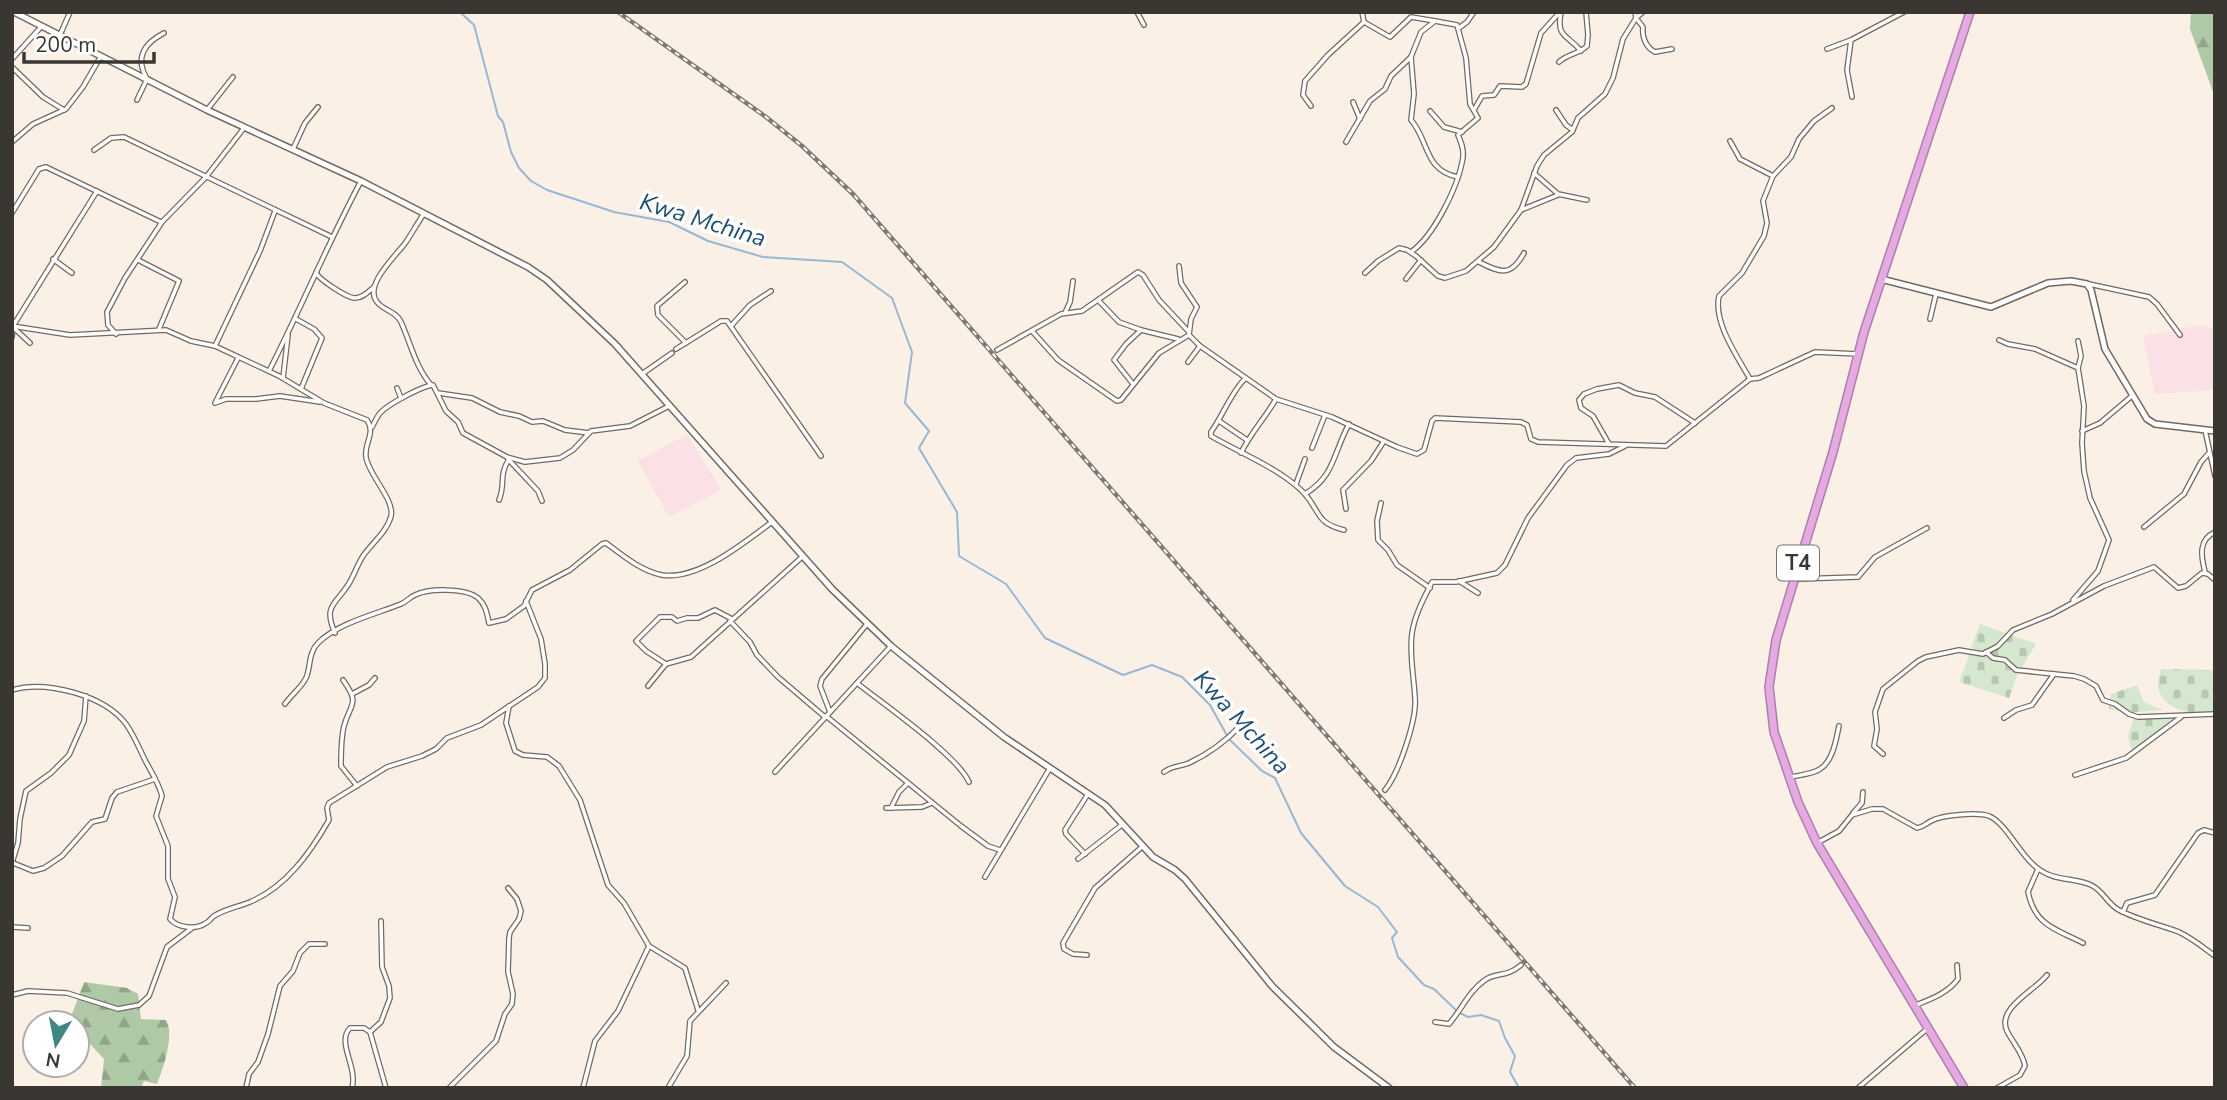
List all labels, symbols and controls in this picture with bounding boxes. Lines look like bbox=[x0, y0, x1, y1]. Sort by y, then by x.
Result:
scale bar bbox=[24, 21, 154, 65]
text: 200 m bbox=[35, 31, 96, 59]
water label: Kwa Mchina bbox=[636, 186, 770, 254]
road number: T4 bbox=[1777, 546, 1819, 580]
water label: Kwa Mchina bbox=[1186, 663, 1298, 781]
north arrow bbox=[21, 1009, 91, 1079]
text: N bbox=[44, 1046, 62, 1074]

